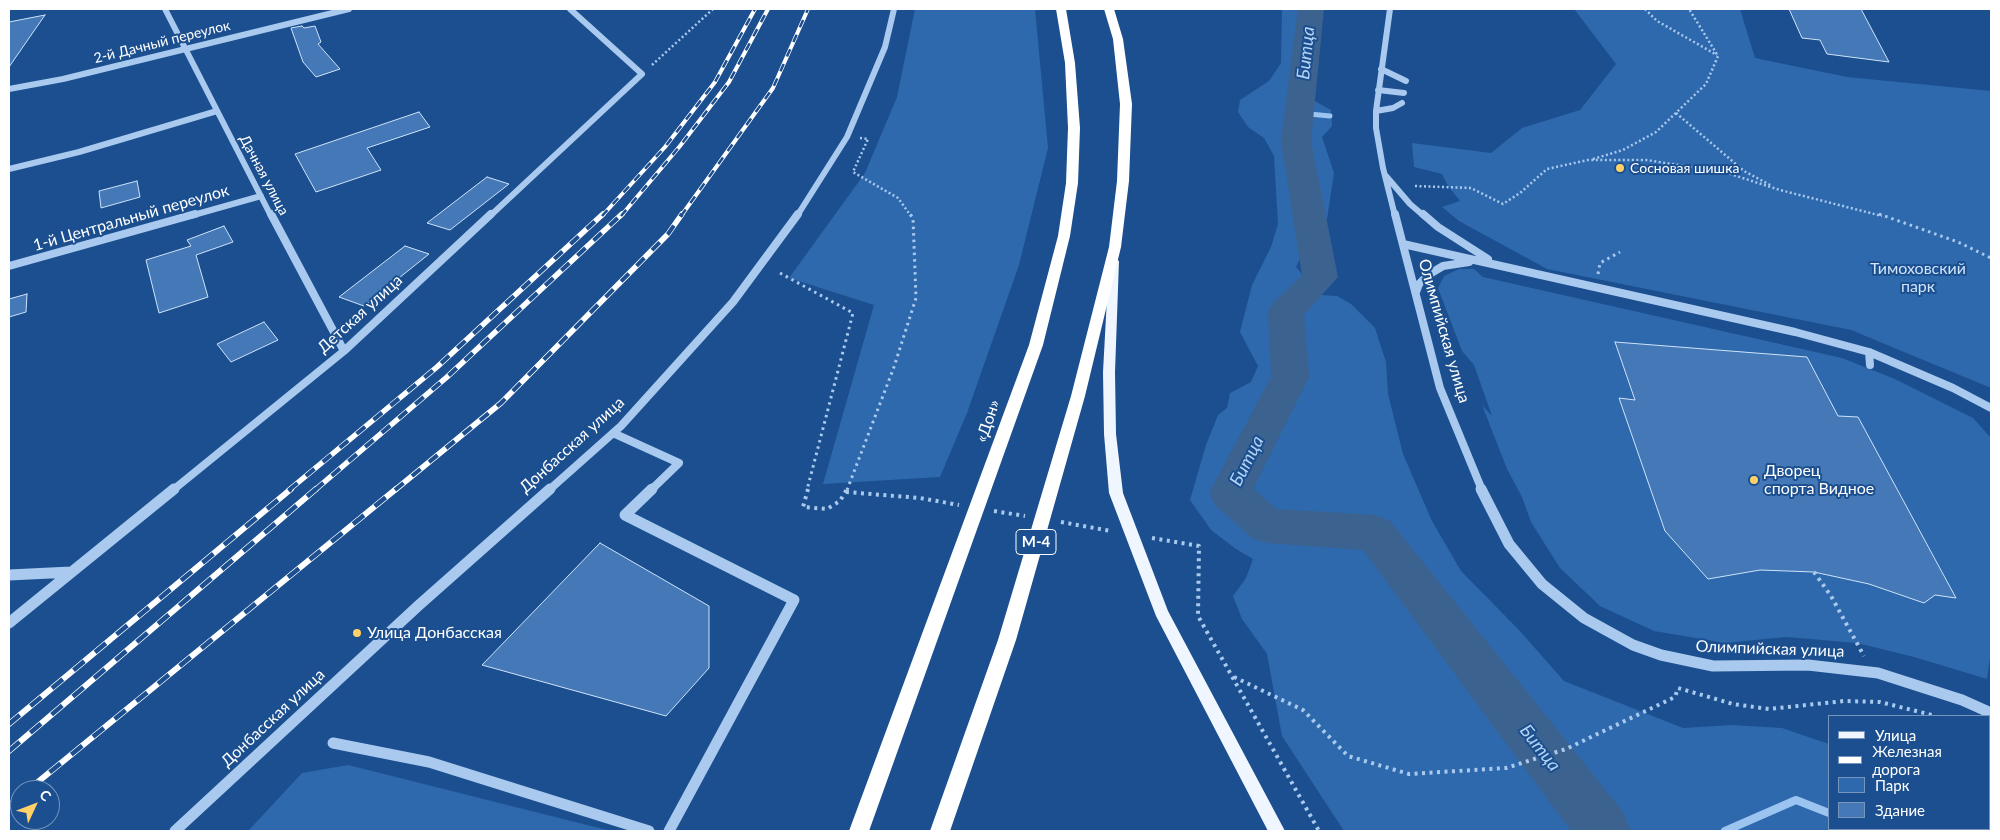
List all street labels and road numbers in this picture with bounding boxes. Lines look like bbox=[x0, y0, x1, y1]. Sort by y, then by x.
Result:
street label: 2-й Дачный переулок bbox=[92, 17, 232, 67]
street label: Дачная улица bbox=[236, 132, 292, 218]
street label: 1-й Центральный переулок bbox=[31, 181, 231, 255]
street label: Олимпийская улица bbox=[1414, 257, 1474, 405]
street label: Детская улица bbox=[314, 271, 406, 357]
street label: Донбасская улица bbox=[516, 393, 628, 497]
street label: «Дон» bbox=[972, 397, 1004, 445]
road number: М-4 bbox=[1016, 530, 1056, 554]
street label: Олимпийская улица bbox=[1695, 637, 1845, 661]
street label: Донбасская улица bbox=[217, 665, 329, 771]

